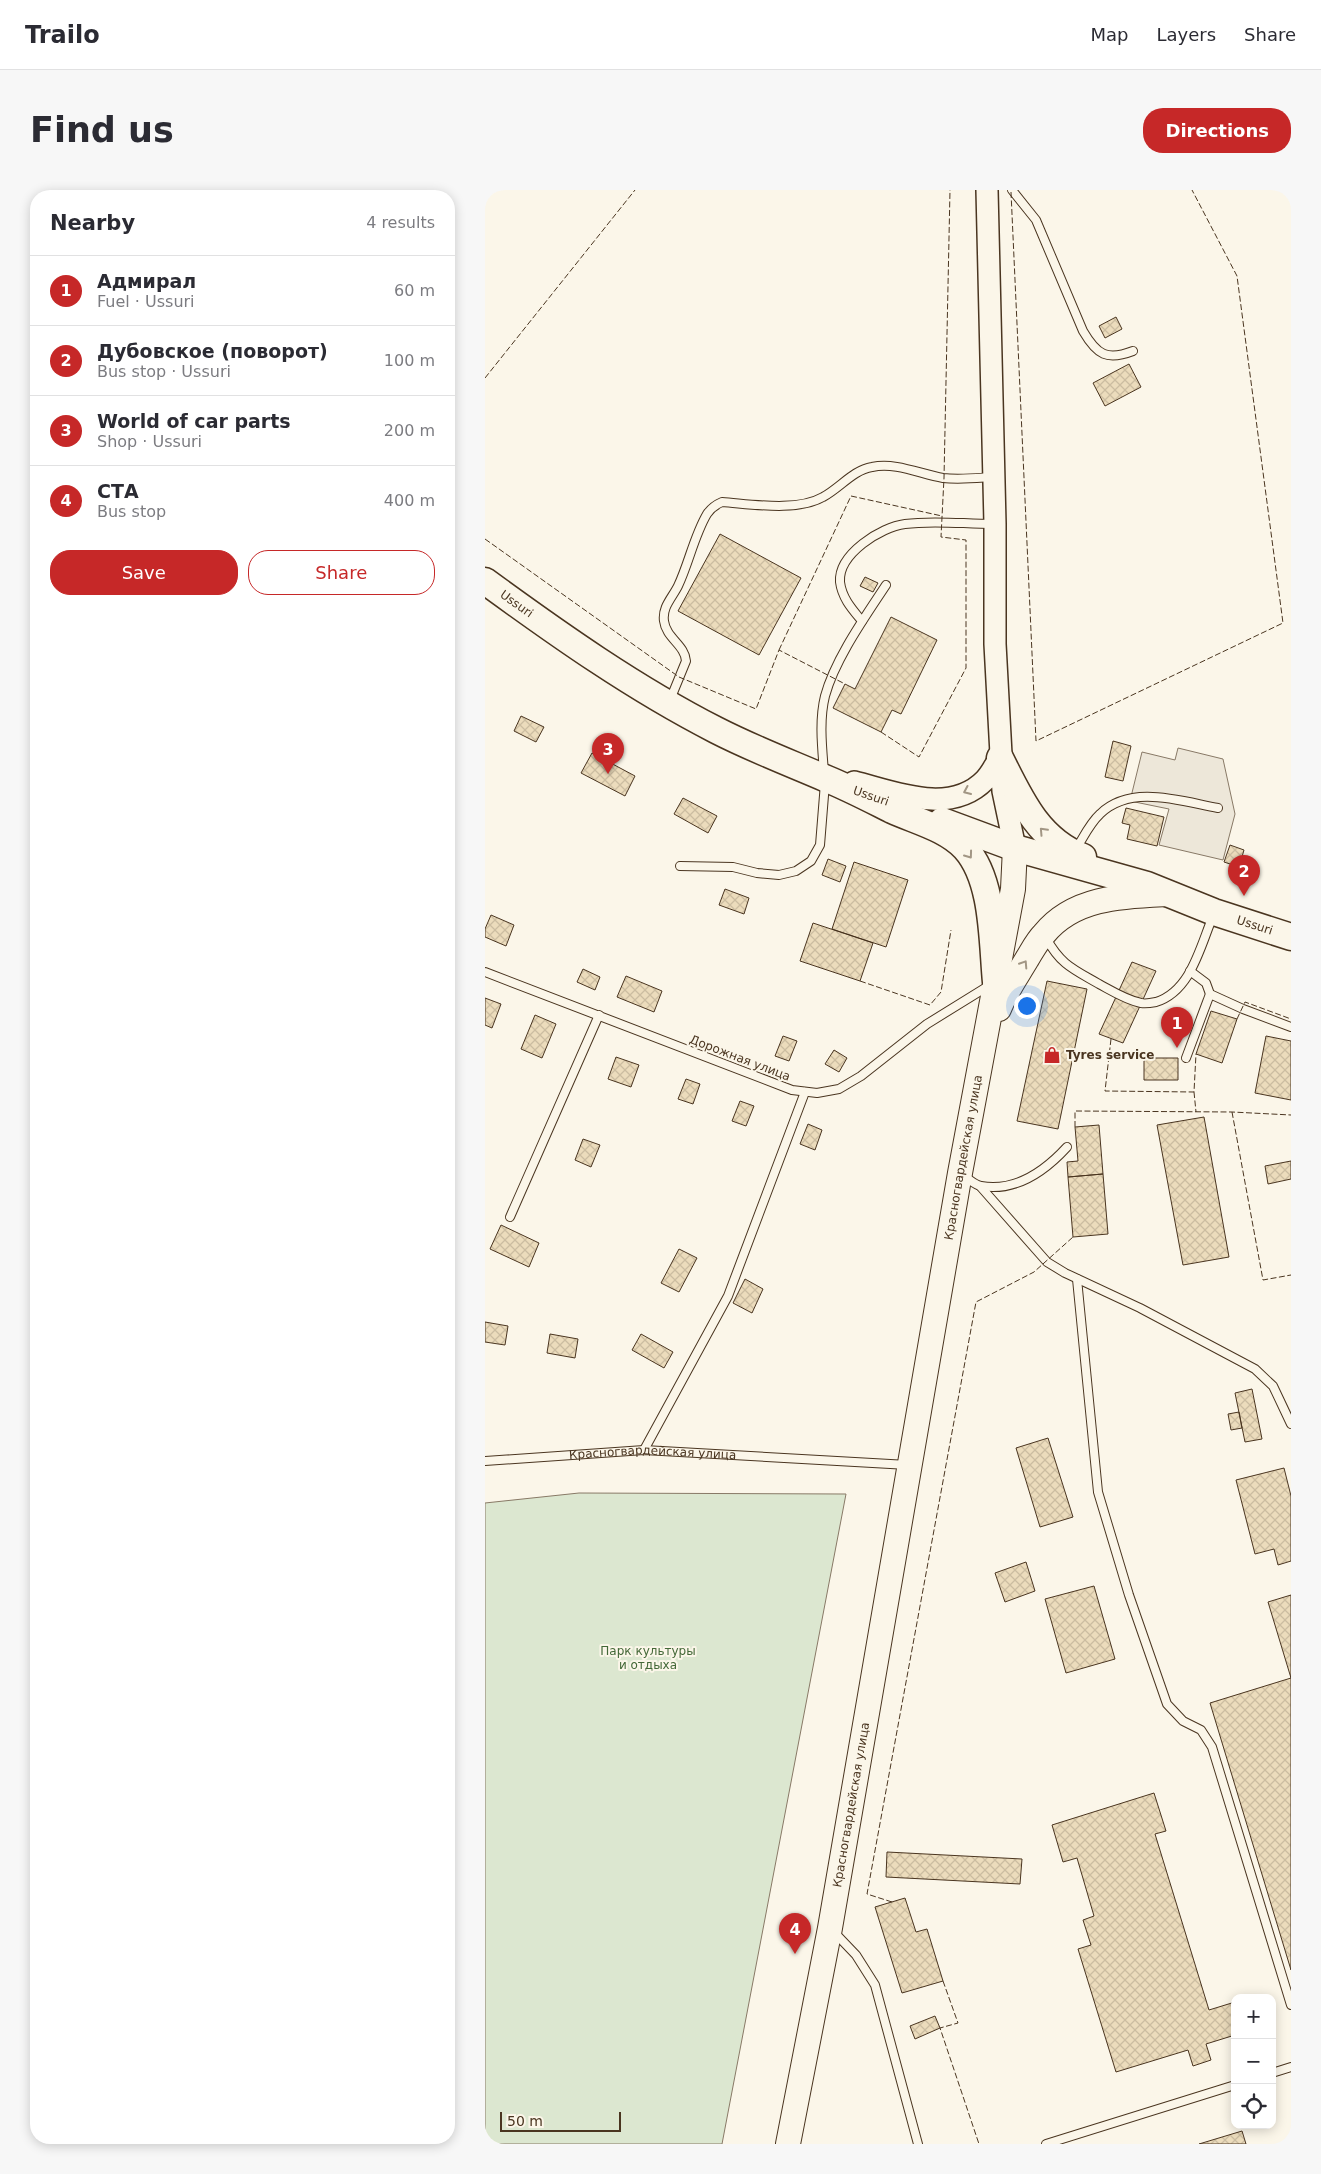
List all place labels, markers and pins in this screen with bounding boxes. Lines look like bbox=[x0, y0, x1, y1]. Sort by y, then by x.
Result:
pin: 3 bbox=[592, 733, 624, 774]
pin: 2 bbox=[1228, 855, 1260, 896]
pin: 1 bbox=[1161, 1007, 1193, 1048]
shop icon: Tyres service bbox=[1042, 1045, 1062, 1065]
place label: Tyres service bbox=[1066, 1048, 1154, 1062]
pin: 4 bbox=[779, 1913, 811, 1954]

